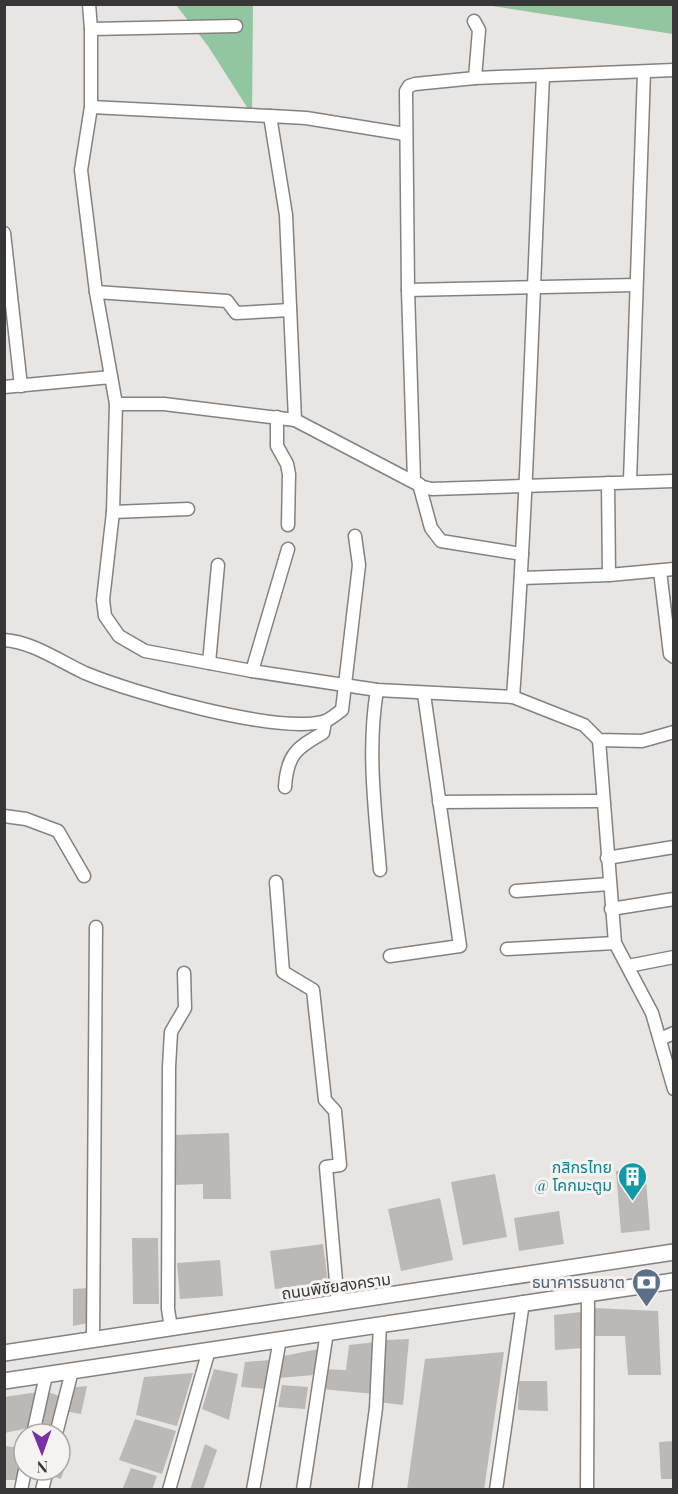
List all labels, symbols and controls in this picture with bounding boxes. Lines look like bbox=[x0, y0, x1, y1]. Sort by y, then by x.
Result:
place label: กสิกรไทย @ โคกมะตูม bbox=[535, 1156, 612, 1195]
building icon: กสิกรไทย @ โคกมะตูม bbox=[617, 1160, 649, 1202]
bank icon: ธนาคารธนชาต bbox=[630, 1266, 662, 1308]
street label: ถนนพิชัยสงคราม bbox=[280, 1267, 392, 1304]
place label: ธนาคารธนชาต bbox=[532, 1271, 625, 1292]
north arrow bbox=[12, 1422, 72, 1482]
text: N bbox=[36, 1457, 48, 1478]

